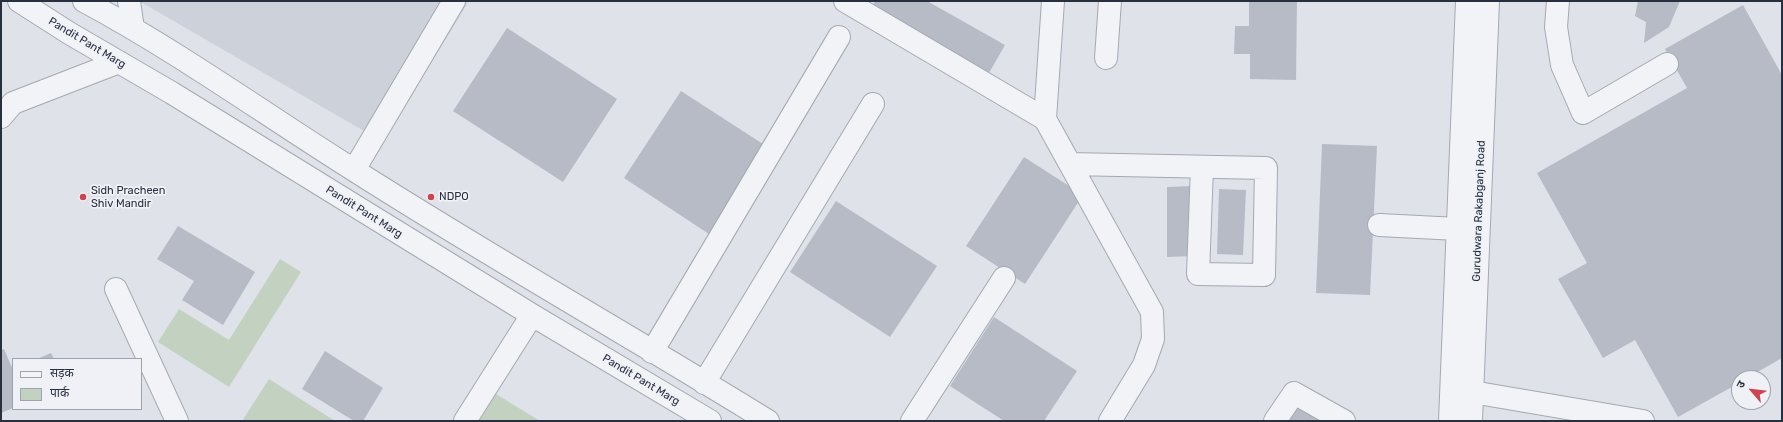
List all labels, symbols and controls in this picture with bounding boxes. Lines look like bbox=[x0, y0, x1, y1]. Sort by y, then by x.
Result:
street label: Pandit Pant Marg bbox=[46, 15, 128, 71]
street label: Gurudwara Rakabganj Road bbox=[1470, 140, 1488, 282]
street label: Pandit Pant Marg bbox=[323, 183, 405, 241]
place label: Sidh Pracheen Shiv Mandir bbox=[91, 184, 165, 210]
place label: NDPO bbox=[439, 190, 469, 204]
marker: Sidh Pracheen Shiv Mandir bbox=[78, 192, 88, 202]
marker: NDPO bbox=[426, 192, 436, 202]
street label: Pandit Pant Marg bbox=[600, 352, 682, 408]
legend bbox=[12, 358, 142, 410]
text: सड़क bbox=[50, 366, 74, 380]
north arrow bbox=[1731, 370, 1771, 410]
text: उ bbox=[1734, 379, 1748, 390]
text: पार्क bbox=[50, 386, 69, 400]

